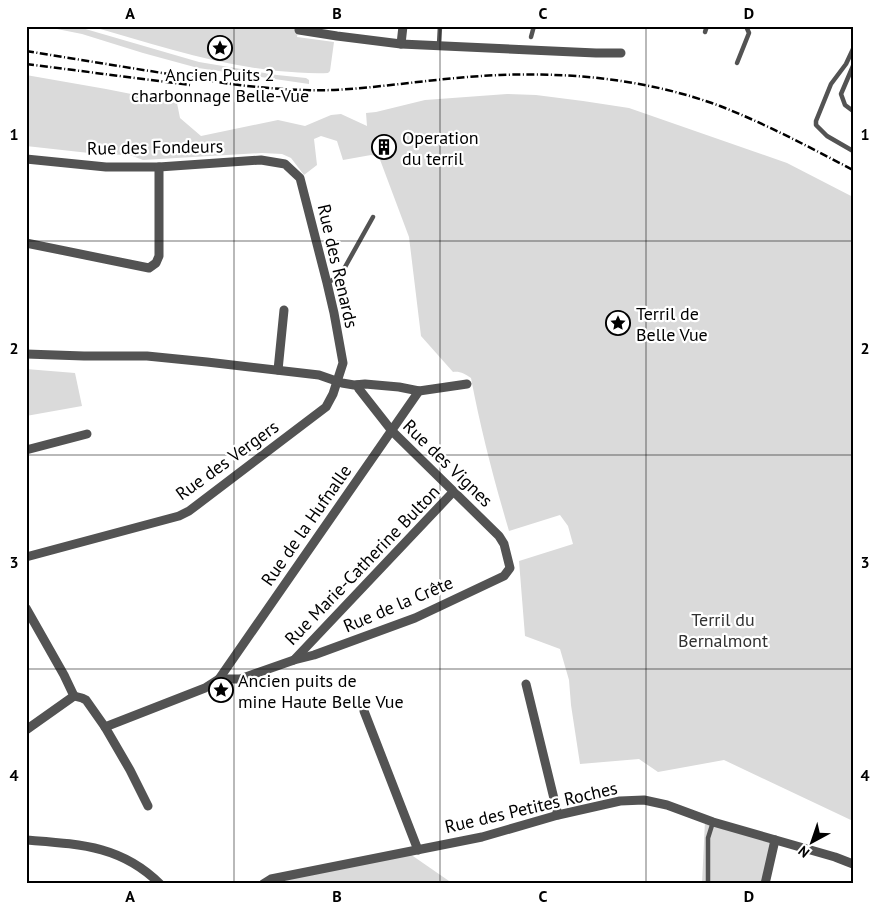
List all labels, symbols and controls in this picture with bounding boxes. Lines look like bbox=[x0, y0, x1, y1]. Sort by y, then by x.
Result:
text: A bbox=[125, 3, 135, 23]
text: B bbox=[332, 3, 342, 23]
text: C bbox=[539, 3, 548, 23]
text: D bbox=[744, 3, 754, 23]
place icon: Ancien Puits 2 charbonnage Belle-Vue bbox=[207, 35, 233, 61]
place label: Ancien Puits 2 charbonnage Belle-Vue bbox=[131, 63, 309, 107]
text: 1 bbox=[9, 124, 19, 144]
text: 1 bbox=[860, 124, 870, 144]
place label: Operation du terril bbox=[402, 126, 479, 170]
street label: Rue des Fondeurs bbox=[87, 134, 223, 160]
building icon: Operation du terril bbox=[371, 134, 397, 160]
street label: Rue des Renards bbox=[313, 202, 363, 330]
place label: Terril de Belle Vue bbox=[636, 302, 708, 346]
place icon: Terril de Belle Vue bbox=[605, 310, 631, 336]
text: 2 bbox=[9, 338, 19, 358]
text: 2 bbox=[860, 338, 870, 358]
street label: Rue des Vignes bbox=[398, 414, 498, 512]
street label: Rue des Vergers bbox=[171, 415, 283, 505]
street label: Rue de la Hufnalle bbox=[256, 460, 356, 590]
street label: Rue Marie-Catherine Bulton bbox=[280, 480, 444, 650]
text: 3 bbox=[9, 552, 19, 572]
text: 3 bbox=[860, 552, 870, 572]
street label: Rue de la Crête bbox=[340, 571, 456, 637]
park label: Terril du Bernalmont bbox=[678, 608, 768, 652]
place label: Ancien puits de mine Haute Belle Vue bbox=[238, 669, 404, 713]
place icon: Ancien puits de mine Haute Belle Vue bbox=[208, 677, 234, 703]
text: 4 bbox=[9, 765, 19, 785]
text: 4 bbox=[860, 765, 870, 785]
street label: Rue des Petites Roches bbox=[442, 776, 620, 838]
north arrow bbox=[786, 818, 836, 868]
text: N bbox=[794, 842, 813, 862]
text: A bbox=[125, 886, 135, 906]
text: B bbox=[332, 886, 342, 906]
text: C bbox=[539, 886, 548, 906]
text: D bbox=[744, 886, 754, 906]

